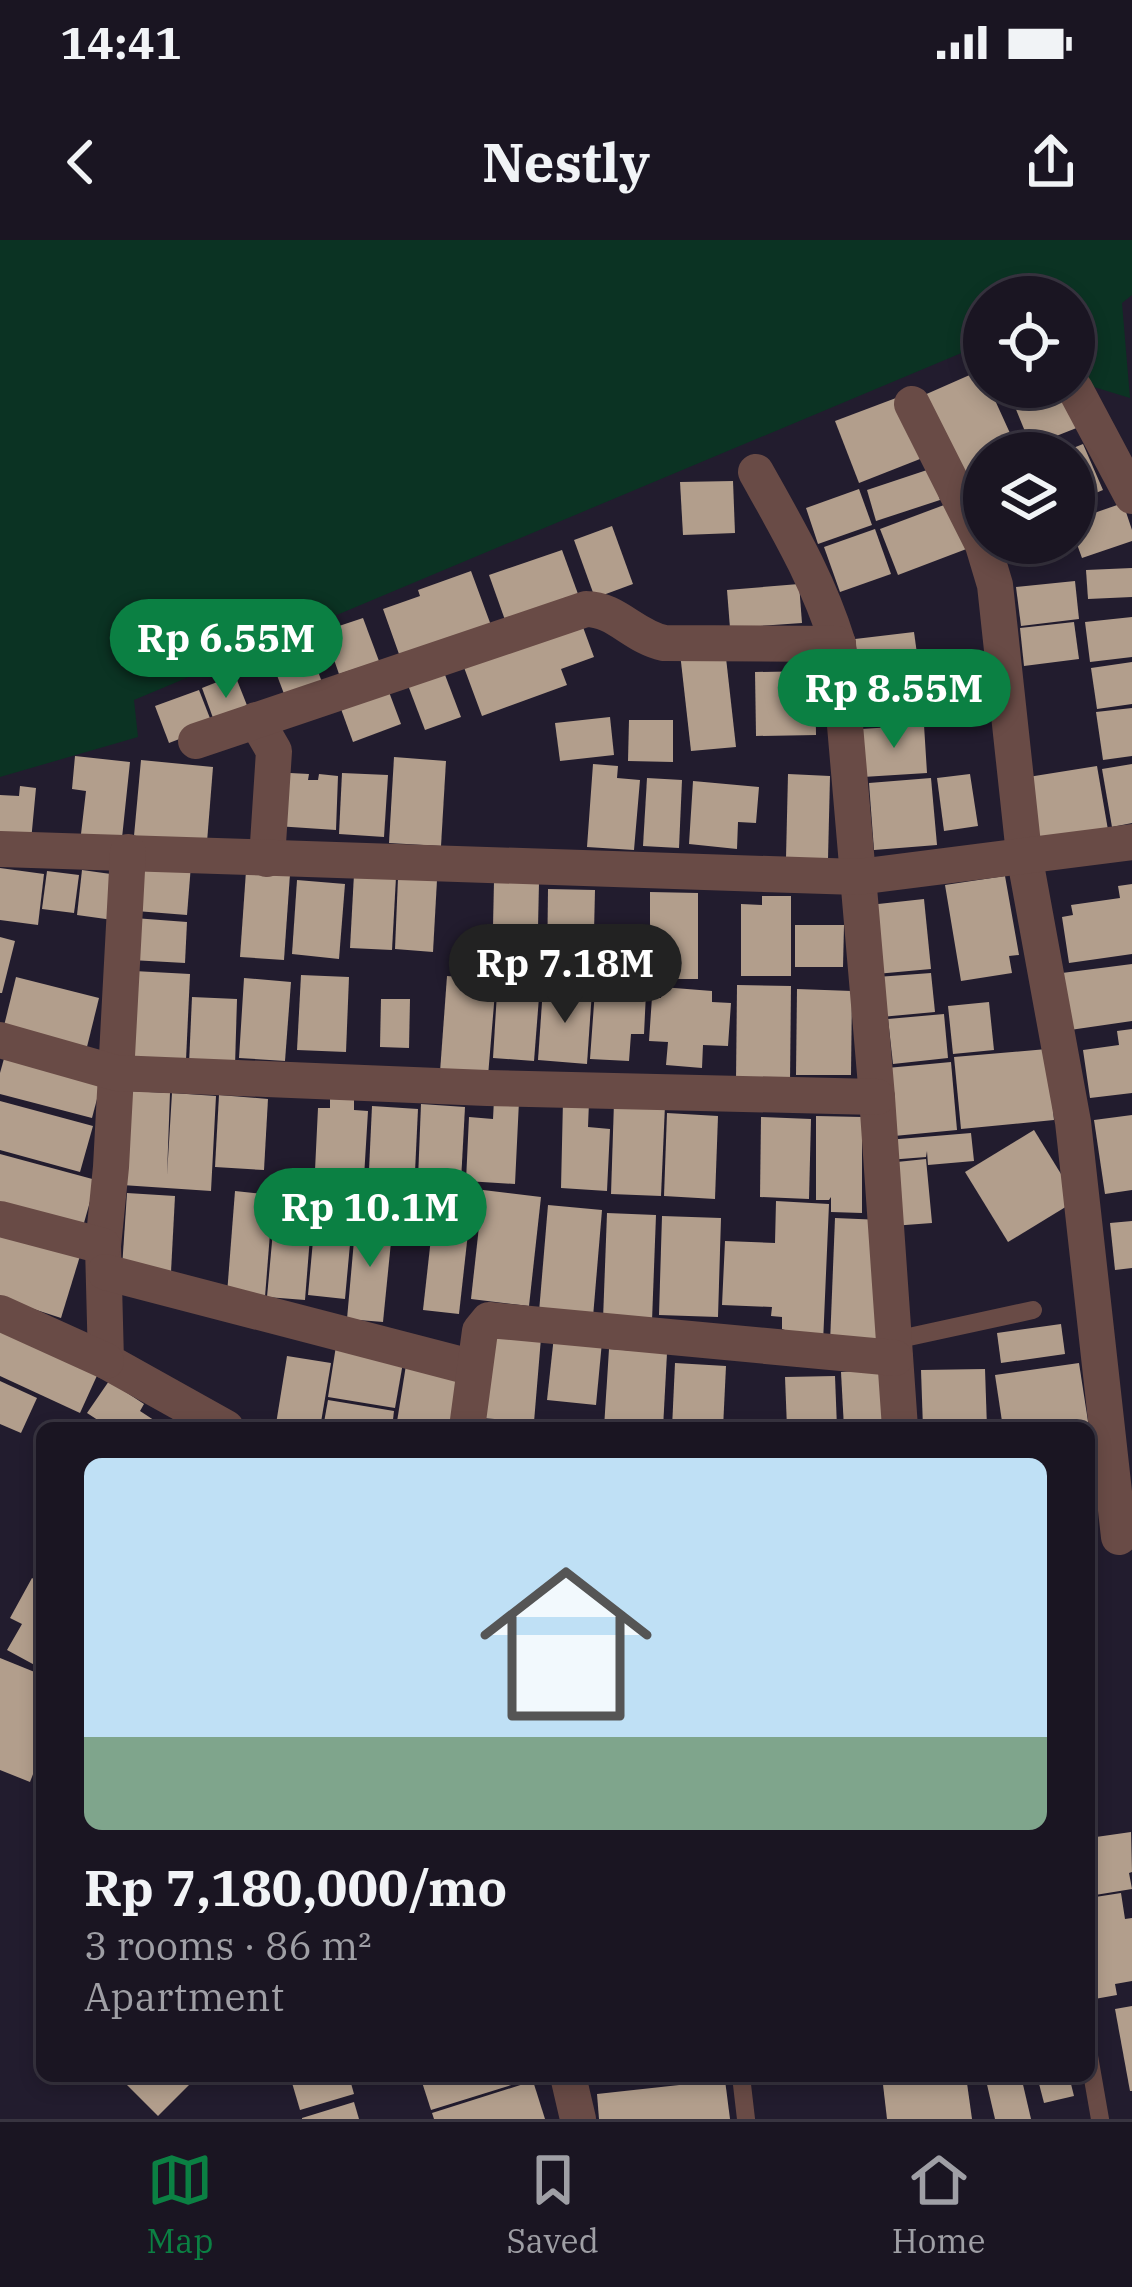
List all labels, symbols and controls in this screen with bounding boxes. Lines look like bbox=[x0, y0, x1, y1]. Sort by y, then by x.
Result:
text: 14:41 bbox=[60, 13, 182, 71]
text: Nestly bbox=[482, 127, 650, 197]
icon: back bbox=[48, 129, 114, 195]
icon: share bbox=[1018, 129, 1084, 195]
map controls bbox=[963, 276, 1095, 564]
button: locate bbox=[963, 276, 1095, 408]
button: layers bbox=[963, 432, 1095, 564]
pin: Rp 6.55M bbox=[102, 599, 350, 701]
text: Rp 6.55M bbox=[137, 612, 315, 663]
pin: Rp 8.55M bbox=[770, 649, 1018, 751]
text: Rp 8.55M bbox=[805, 662, 983, 713]
pin: Rp 7.18M bbox=[441, 924, 689, 1026]
text: Rp 7.18M bbox=[476, 937, 654, 988]
pin: Rp 10.1M bbox=[246, 1168, 494, 1270]
text: Rp 10.1M bbox=[281, 1181, 459, 1232]
icon: home bbox=[458, 1536, 674, 1752]
text: Rp 7,180,000/mo bbox=[84, 1854, 507, 1920]
text: 3 rooms · 86 m² bbox=[84, 1920, 372, 1971]
text: Apartment bbox=[84, 1971, 284, 2022]
tab: Map bbox=[146, 2147, 214, 2262]
tab: Saved bbox=[506, 2147, 599, 2262]
tab: Home bbox=[892, 2147, 986, 2262]

